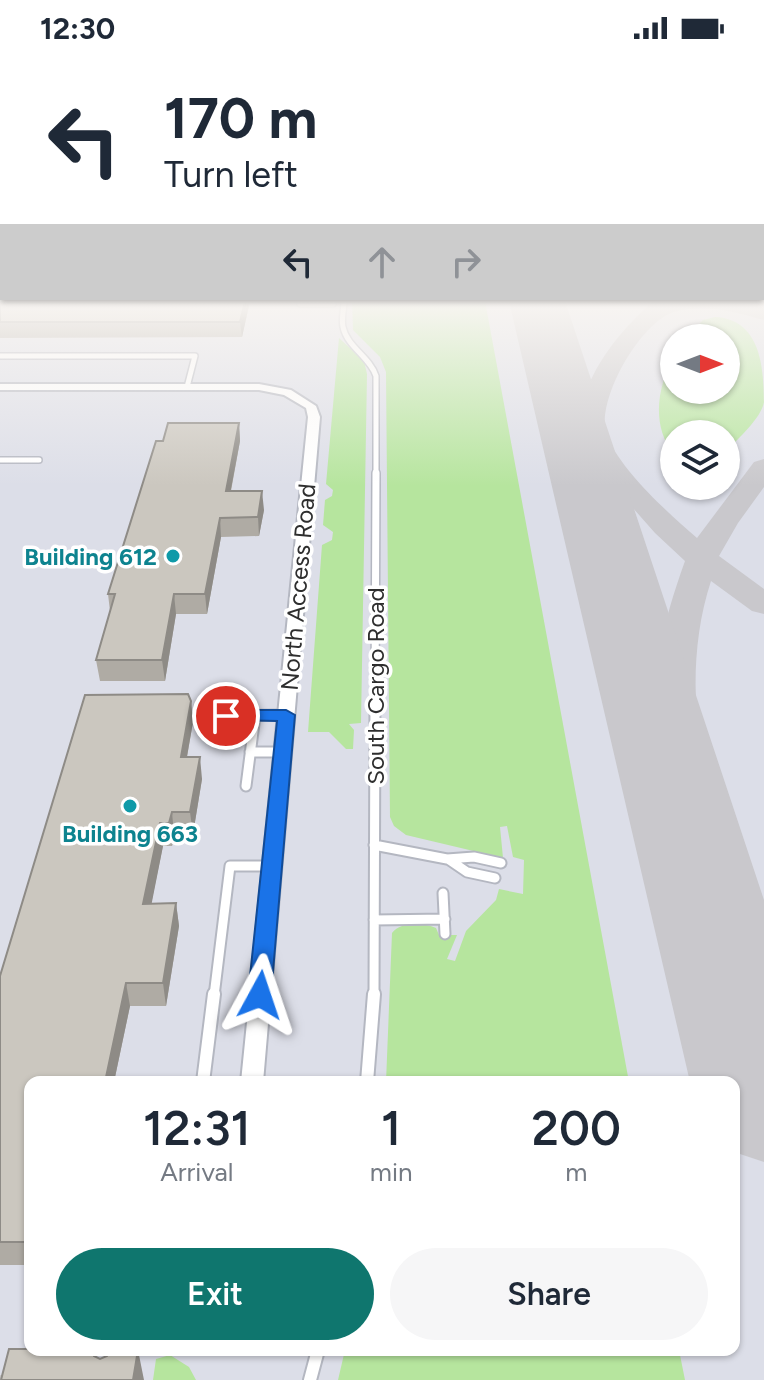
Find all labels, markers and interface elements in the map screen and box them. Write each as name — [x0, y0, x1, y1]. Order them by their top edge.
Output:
text: 12:30 — [40, 10, 115, 47]
text: 170 m — [164, 85, 317, 152]
icon: left — [32, 88, 136, 192]
text: Turn left — [164, 153, 298, 196]
icon: left — [276, 240, 320, 284]
icon: ahead — [360, 240, 404, 284]
icon: right — [444, 240, 488, 284]
north arrow — [660, 324, 740, 404]
map controls — [660, 324, 740, 500]
button: layers — [660, 420, 740, 500]
street label: North Access Road — [275, 482, 321, 692]
place label: Building 612 — [24, 542, 157, 571]
marker: Building 612 — [164, 547, 182, 565]
street label: South Cargo Road — [361, 587, 390, 785]
pin — [192, 682, 260, 750]
icon: arrive — [204, 694, 248, 738]
marker: Building 663 — [121, 797, 139, 815]
place label: Building 663 — [62, 819, 198, 848]
position arrow — [218, 953, 302, 1037]
text: 12:31 — [143, 1099, 251, 1157]
text: 1 — [381, 1099, 401, 1157]
text: 200 — [532, 1099, 621, 1157]
text: Arrival — [160, 1156, 234, 1188]
text: min — [370, 1156, 412, 1188]
text: m — [565, 1156, 587, 1188]
button: Exit — [56, 1248, 374, 1340]
button: Share — [390, 1248, 708, 1340]

